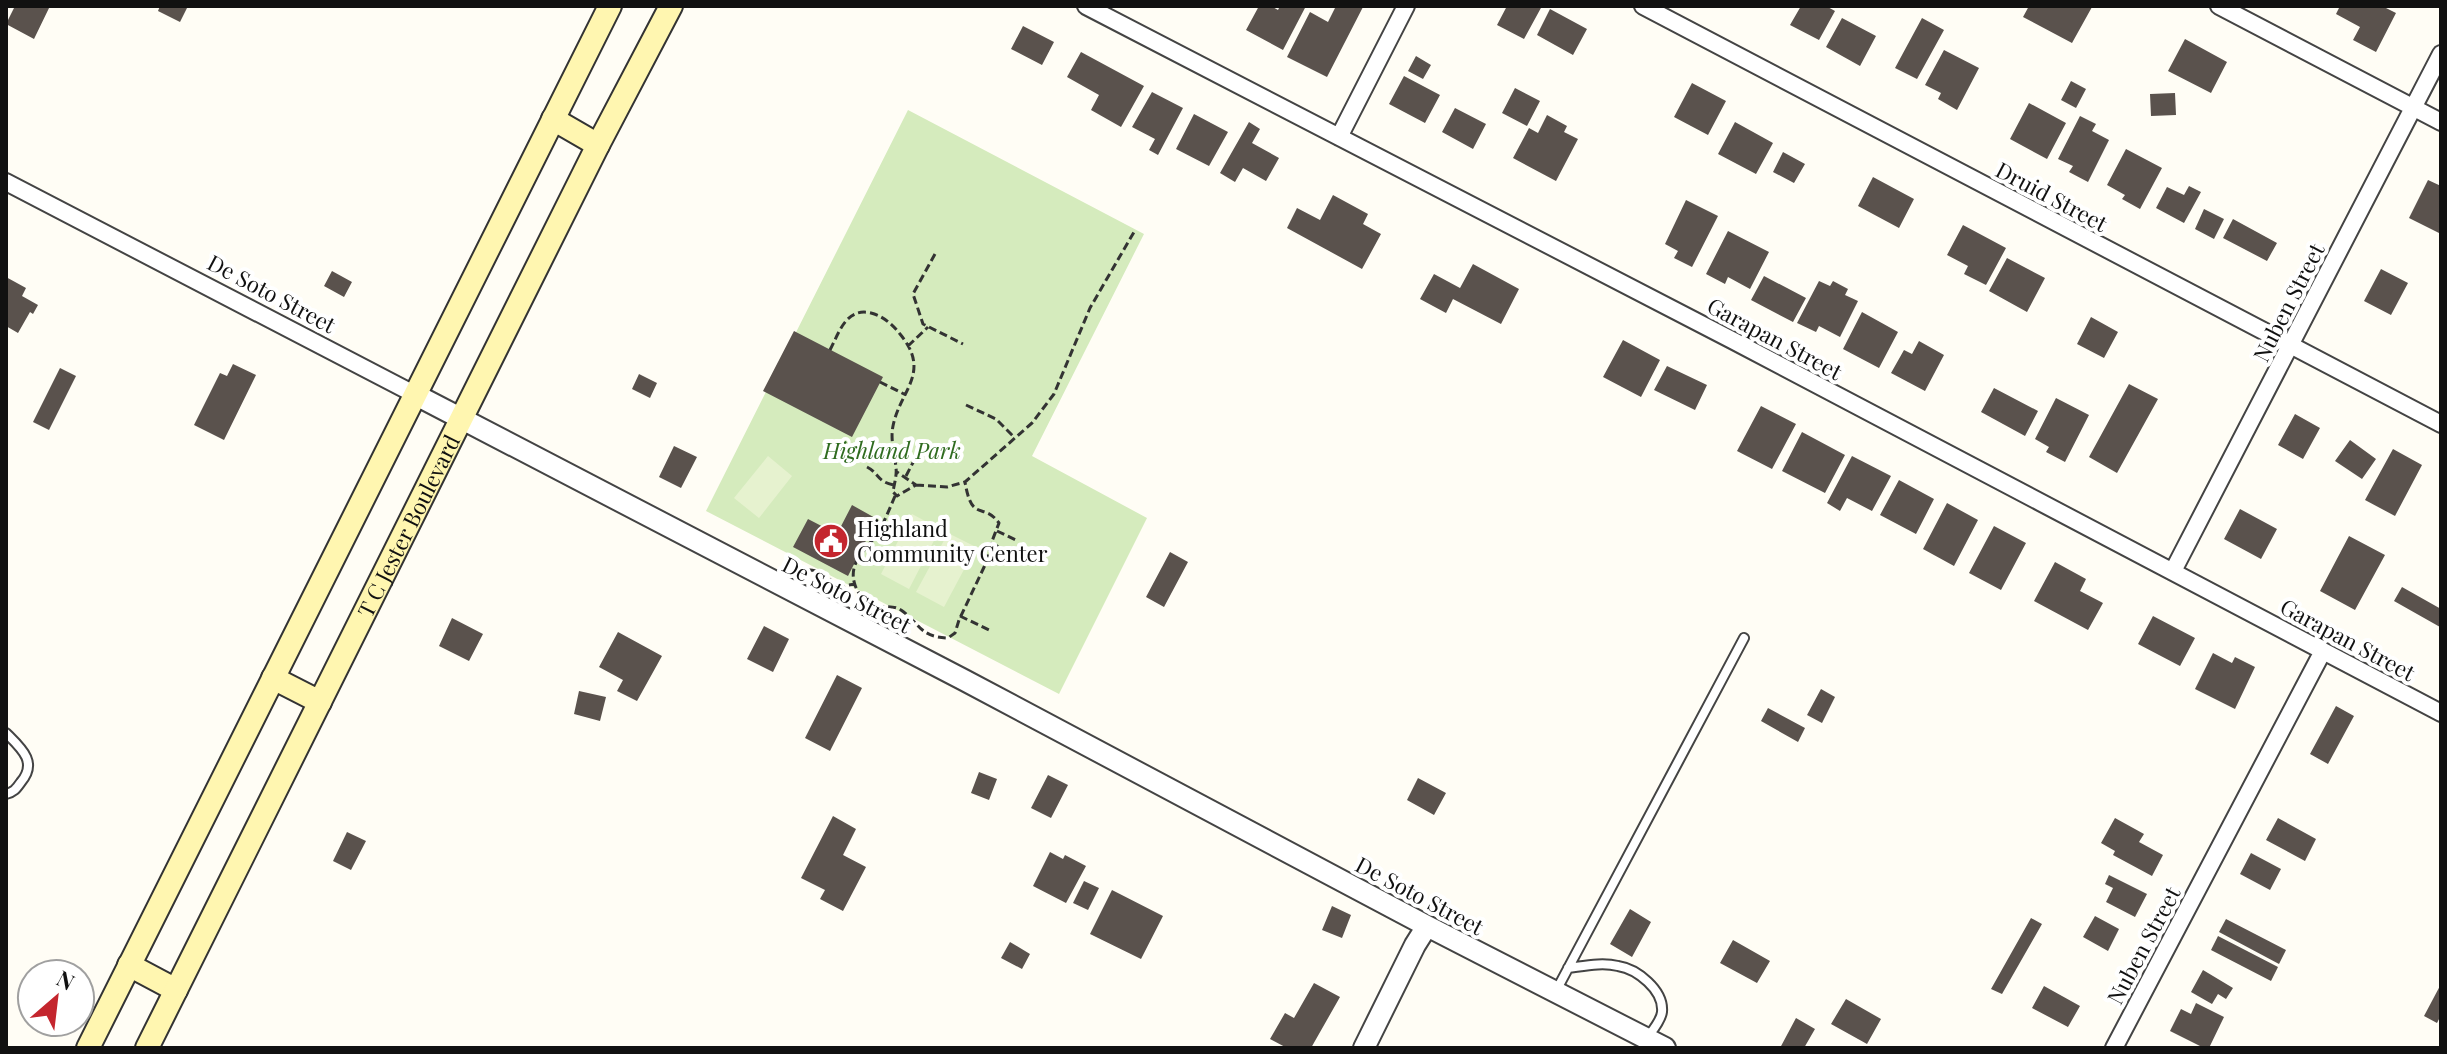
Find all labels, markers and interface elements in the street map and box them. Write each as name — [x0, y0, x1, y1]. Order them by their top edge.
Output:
street label: Druid Street — [1991, 154, 2114, 239]
street label: Nuben Street — [2245, 237, 2331, 366]
street label: De Soto Street — [203, 247, 342, 340]
street label: Garapan Street — [1702, 290, 1849, 387]
street label: T C Jester Boulevard — [350, 429, 466, 622]
park label: Highland Park — [822, 435, 961, 465]
place label: Highland Community Center — [857, 513, 1048, 568]
public building icon: Highland Community Center — [812, 522, 850, 560]
street label: De Soto Street — [777, 549, 918, 640]
street label: Garapan Street — [2275, 591, 2422, 688]
street label: De Soto Street — [1351, 849, 1490, 942]
street label: Nuben Street — [2099, 880, 2187, 1009]
north arrow — [16, 958, 96, 1038]
text: N — [52, 962, 80, 996]

